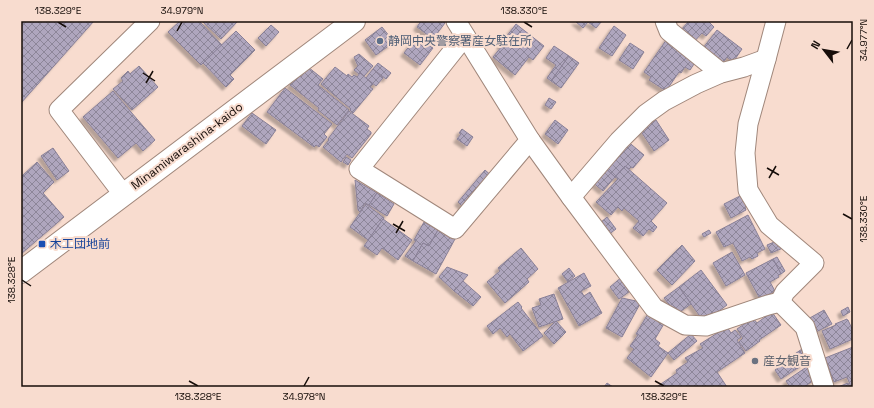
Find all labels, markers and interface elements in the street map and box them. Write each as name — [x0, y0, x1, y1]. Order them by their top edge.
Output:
text: 138.329°E — [35, 4, 82, 17]
text: 34.979°N — [161, 4, 203, 17]
text: 138.330°E — [501, 4, 548, 17]
text: 34.977°N — [857, 19, 870, 61]
north arrow — [804, 30, 844, 70]
place label: 静岡中央警察署産女駐在所 — [388, 33, 532, 49]
marker: 静岡中央警察署産女駐在所 — [375, 36, 385, 46]
text: N — [808, 38, 823, 52]
street label: Minamiwarashina-kaido — [128, 99, 246, 193]
text: 138.330°E — [857, 195, 870, 242]
place label: 木工団地前 — [50, 236, 110, 252]
marker: 木工団地前 — [37, 239, 47, 249]
text: 138.328°E — [5, 256, 18, 303]
place label: 産女観音 — [763, 353, 811, 369]
marker: 産女観音 — [750, 356, 760, 366]
text: 138.328°E — [175, 390, 222, 403]
text: 34.978°N — [282, 390, 326, 403]
text: 138.329°E — [641, 390, 688, 403]

